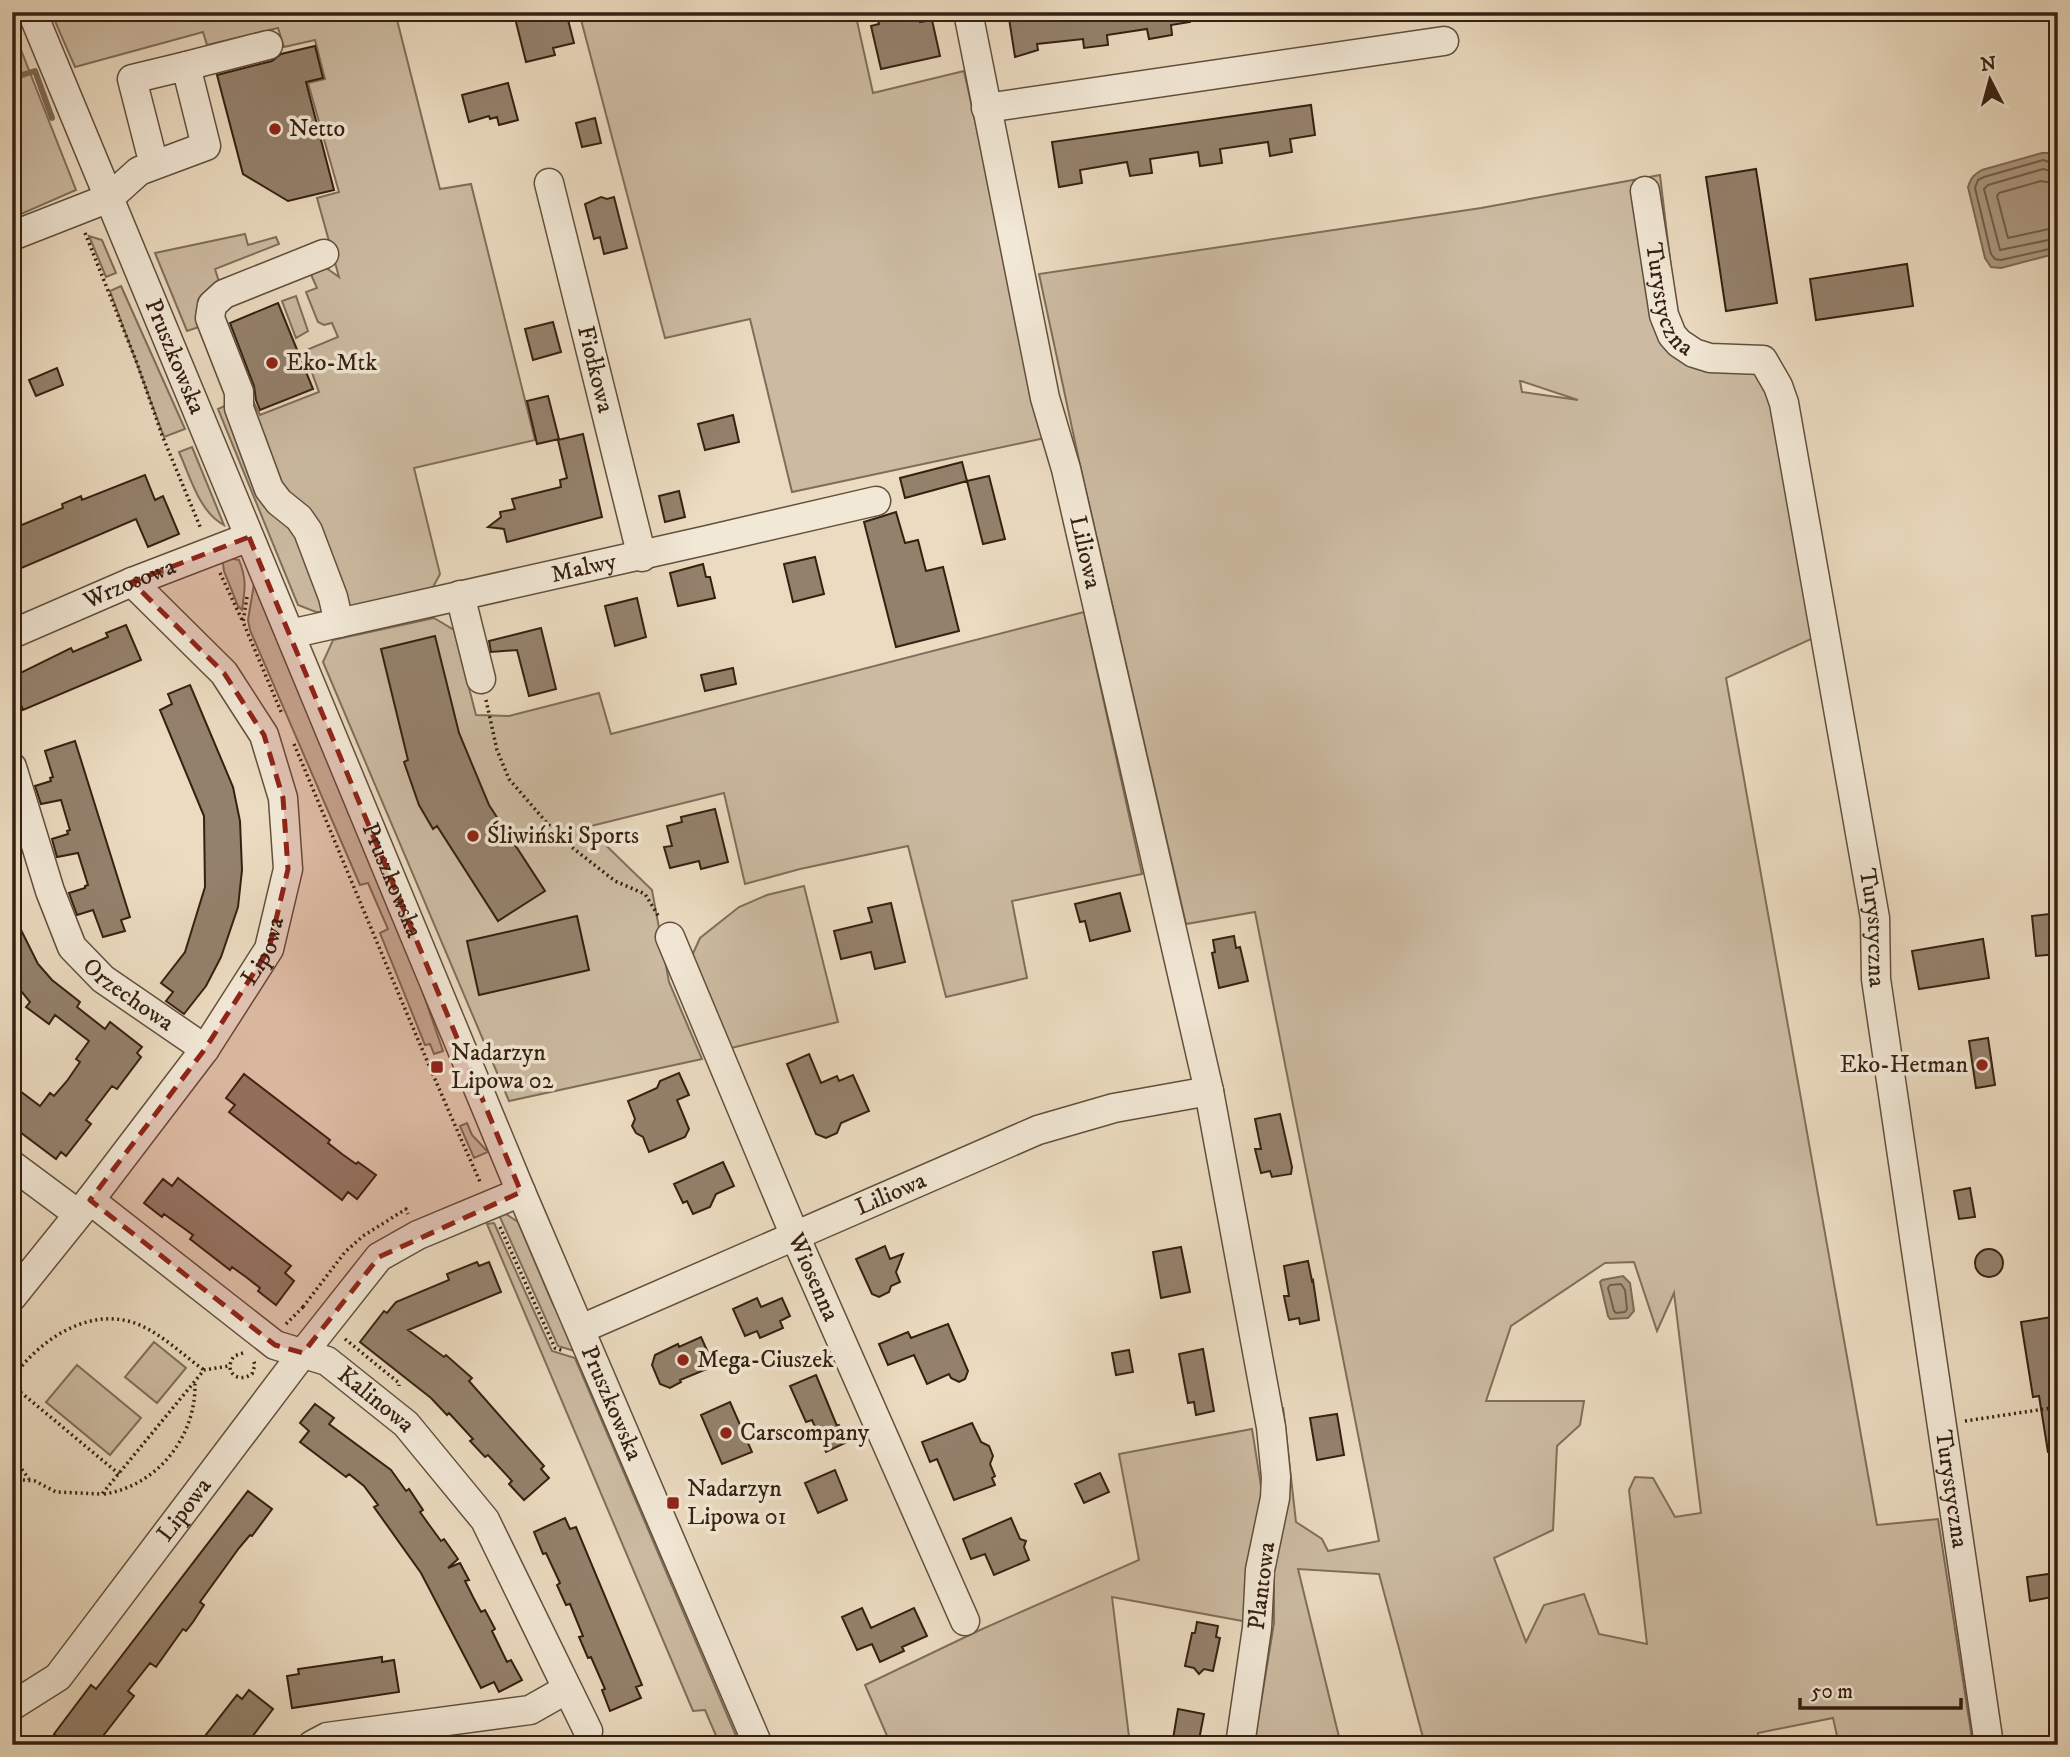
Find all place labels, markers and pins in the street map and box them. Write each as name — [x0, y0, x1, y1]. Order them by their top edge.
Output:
place label: Netto — [289, 114, 345, 144]
marker: Netto — [267, 121, 283, 137]
place label: Eko-Mtk — [286, 348, 377, 378]
marker: Eko-Mtk — [264, 355, 280, 371]
place label: Śliwiński Sports — [487, 820, 639, 851]
marker: Śliwiński Sports — [465, 828, 481, 844]
place label: Nadarzyn Lipowa 02 — [451, 1038, 554, 1096]
place label: Eko-Hetman — [1840, 1050, 1968, 1080]
marker: Eko-Hetman — [1974, 1057, 1990, 1073]
marker: Nadarzyn Lipowa 02 — [429, 1059, 445, 1075]
place label: Mega-Ciuszek — [697, 1345, 834, 1375]
marker: Mega-Ciuszek — [675, 1352, 691, 1368]
place label: Carscompany — [740, 1418, 870, 1448]
marker: Carscompany — [718, 1425, 734, 1441]
place label: Nadarzyn Lipowa 01 — [687, 1474, 786, 1532]
marker: Nadarzyn Lipowa 01 — [665, 1495, 681, 1511]

